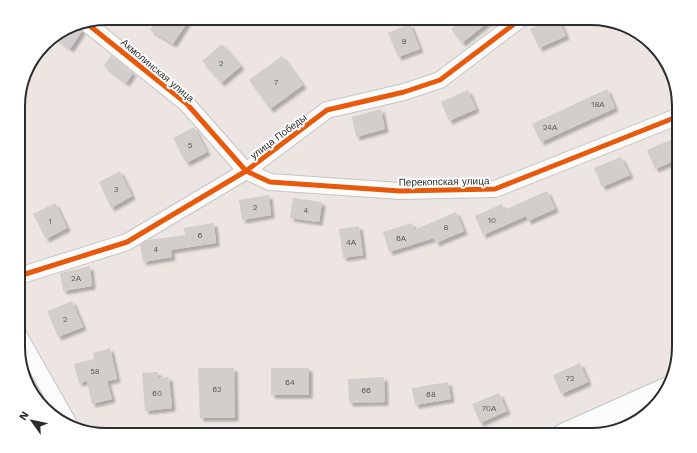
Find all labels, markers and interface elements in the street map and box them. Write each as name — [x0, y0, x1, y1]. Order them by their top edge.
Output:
street label: Акмолинская улица — [119, 37, 197, 104]
house number: 9 — [402, 37, 407, 46]
house number: 2 — [219, 59, 224, 68]
house number: 7 — [274, 78, 279, 87]
house number: 18А — [591, 100, 605, 109]
street label: улица Победы — [248, 112, 309, 161]
house number: 24А — [543, 123, 558, 132]
house number: 5 — [188, 141, 193, 150]
street label: Перекопская улица — [399, 175, 490, 188]
house number: 3 — [114, 185, 119, 194]
house number: 2 — [253, 203, 258, 212]
house number: 4 — [304, 206, 309, 215]
house number: 10 — [488, 216, 496, 225]
house number: 1 — [48, 217, 52, 226]
house number: 8 — [444, 223, 449, 232]
house number: 6 — [198, 231, 203, 240]
house number: 6А — [396, 234, 407, 243]
house number: 4А — [346, 238, 357, 247]
house number: 4 — [154, 245, 159, 254]
house number: 2А — [71, 274, 82, 283]
house number: 2 — [63, 315, 68, 324]
house number: 58 — [90, 367, 100, 376]
house number: 72 — [565, 374, 575, 383]
house number: 64 — [285, 378, 295, 387]
house number: 62 — [212, 385, 222, 394]
house number: 66 — [361, 386, 371, 395]
house number: 60 — [152, 389, 162, 398]
house number: 68 — [426, 390, 436, 399]
north arrow — [12, 401, 52, 441]
house number: 70А — [482, 404, 497, 413]
text: N — [16, 409, 32, 423]

